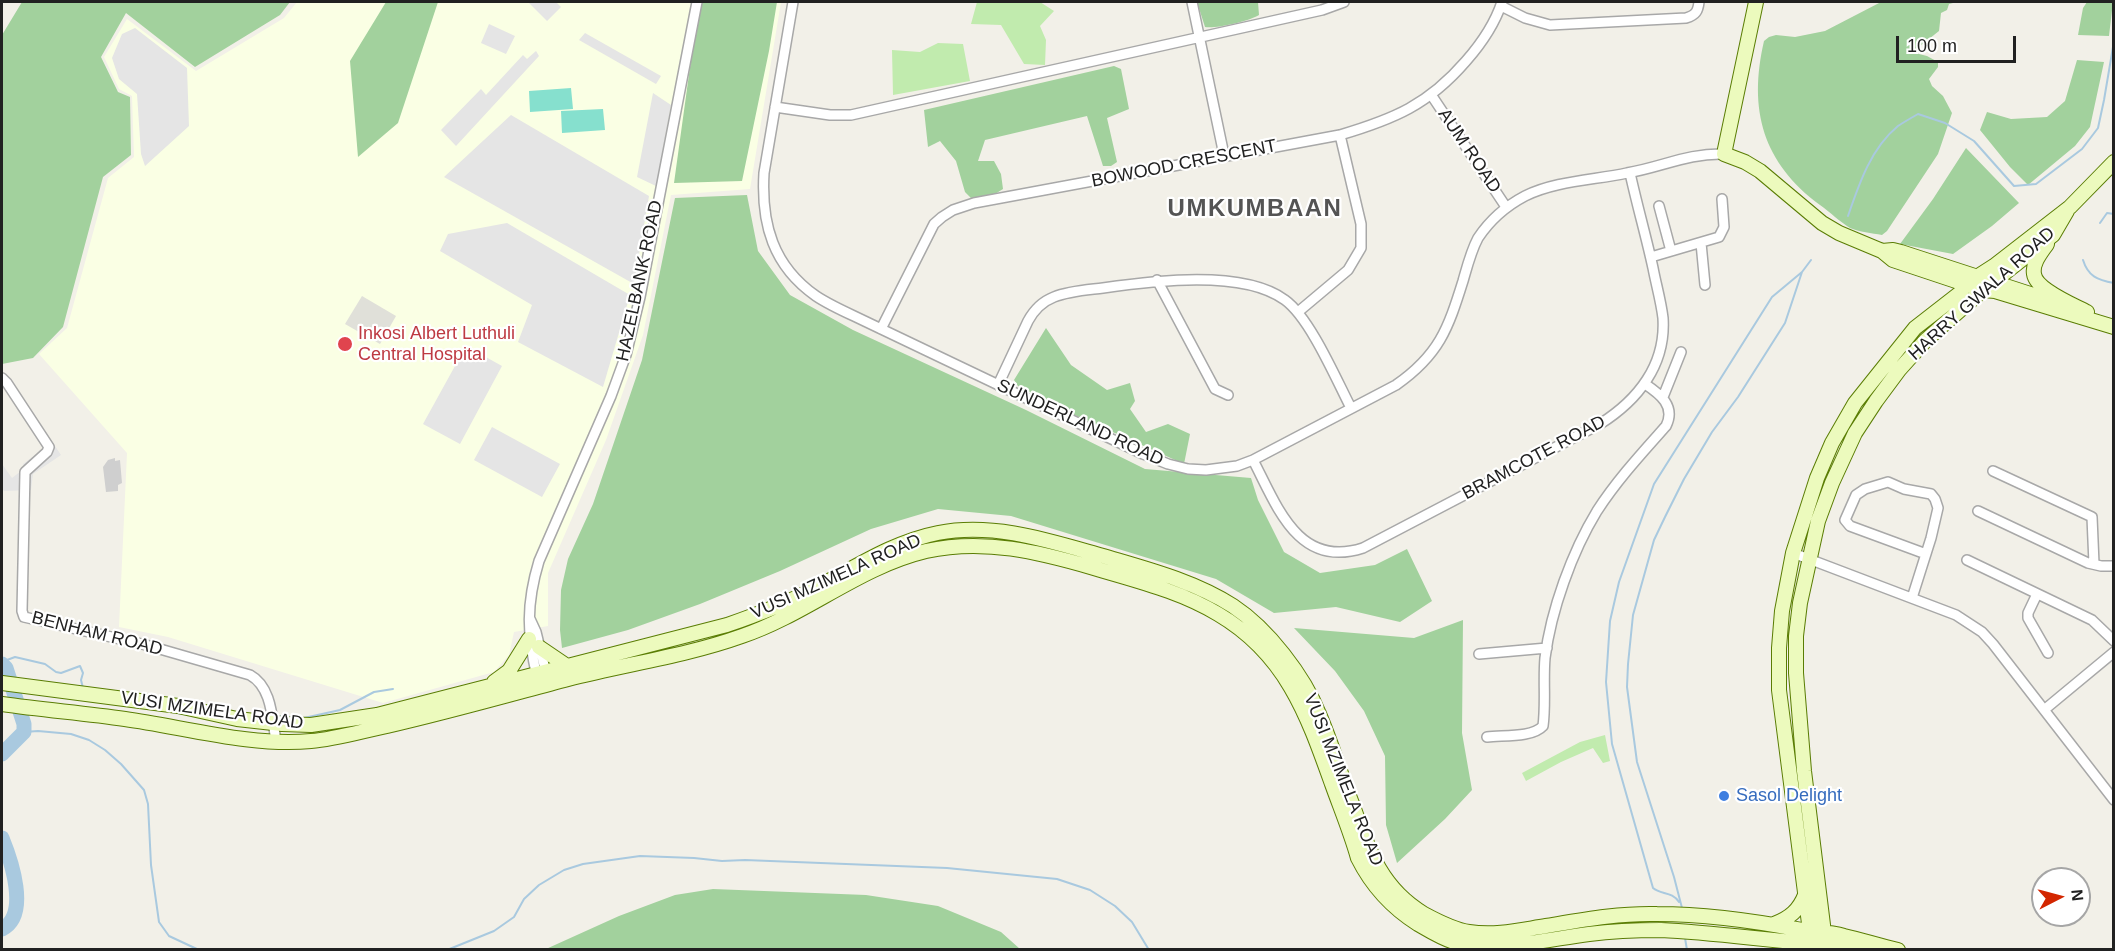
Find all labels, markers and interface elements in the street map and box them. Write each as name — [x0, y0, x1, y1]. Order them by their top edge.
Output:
scale bar — [1899, 24, 2019, 62]
text: 100 m — [1907, 36, 1957, 56]
street label: AUM ROAD — [1433, 105, 1505, 197]
street label: BOWOOD CRESCENT — [1090, 135, 1278, 193]
district label: UMKUMBAAN — [1168, 195, 1342, 223]
street label: HAZELBANK ROAD — [612, 199, 668, 363]
street label: HARRY GWALA ROAD — [1905, 223, 2059, 365]
place label: Inkosi Albert Luthuli Central Hospital — [358, 323, 515, 366]
marker: Inkosi Albert Luthuli Central Hospital — [336, 335, 354, 353]
street label: SUNDERLAND ROAD — [993, 375, 1167, 471]
street label: BRAMCOTE ROAD — [1459, 411, 1609, 505]
street label: VUSI MZIMELA ROAD — [748, 530, 924, 624]
street label: BENHAM ROAD — [29, 607, 165, 661]
street label: VUSI MZIMELA ROAD — [119, 687, 305, 735]
street label: VUSI MZIMELA ROAD — [1299, 691, 1387, 869]
place label: Sasol Delight — [1736, 785, 1842, 807]
marker: Sasol Delight — [1717, 789, 1731, 803]
north arrow — [2031, 867, 2091, 927]
text: N — [2068, 889, 2086, 902]

